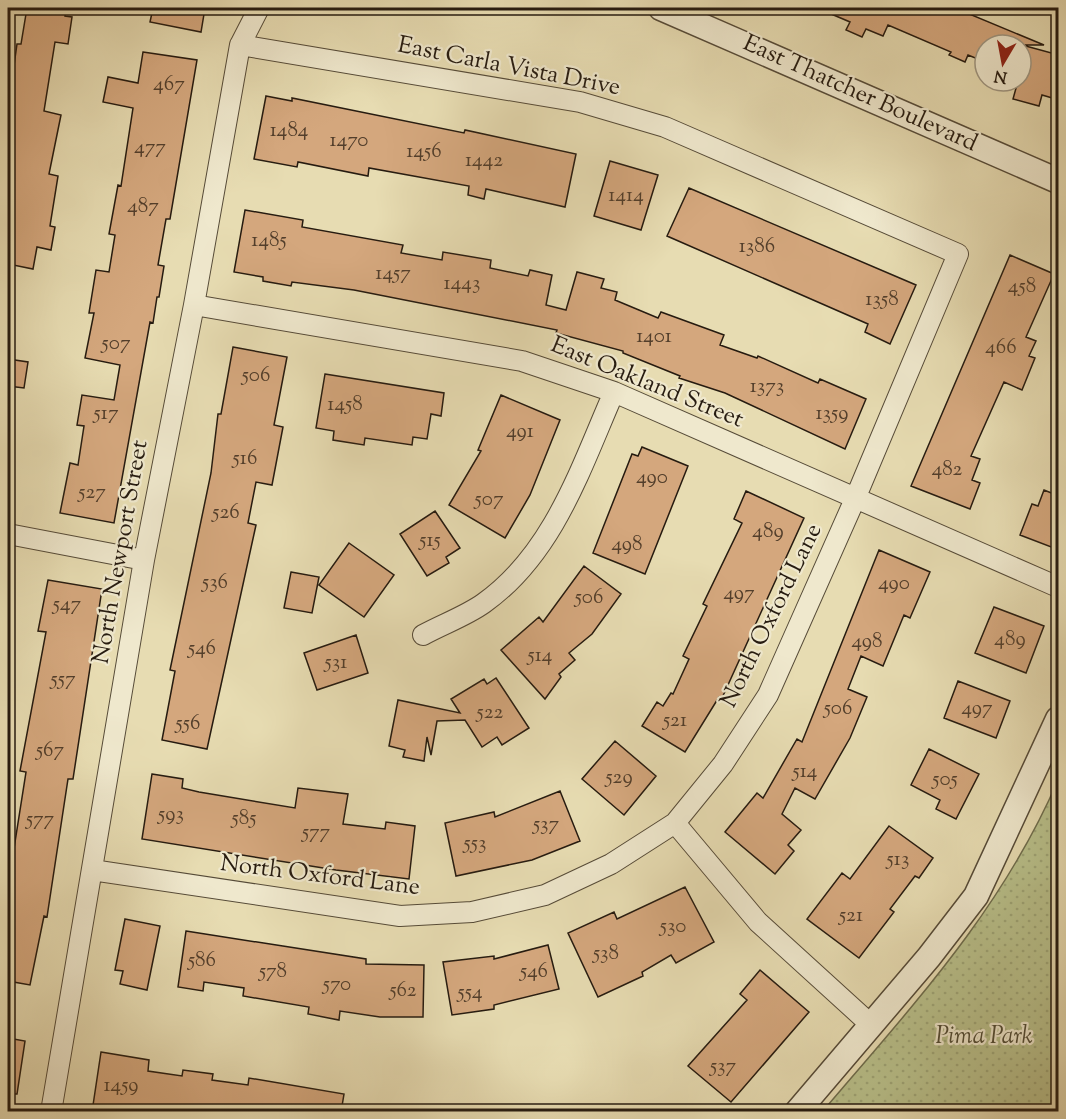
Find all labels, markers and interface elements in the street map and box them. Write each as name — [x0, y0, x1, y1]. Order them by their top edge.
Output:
street label: East Thatcher Boulevard — [737, 27, 983, 161]
street label: East Carla Vista Drive — [395, 29, 623, 105]
north arrow — [973, 33, 1033, 93]
text: N — [992, 63, 1009, 88]
house number: 467 — [153, 70, 185, 100]
house number: 1484 — [270, 116, 308, 146]
house number: 1470 — [330, 126, 368, 156]
house number: 477 — [134, 133, 166, 163]
house number: 1456 — [406, 137, 442, 167]
house number: 1442 — [465, 146, 503, 176]
house number: 1414 — [608, 181, 644, 211]
house number: 487 — [127, 192, 159, 222]
house number: 1485 — [251, 226, 287, 256]
house number: 1386 — [739, 232, 775, 262]
house number: 1457 — [375, 259, 411, 289]
house number: 1443 — [444, 269, 480, 299]
house number: 458 — [1008, 272, 1036, 302]
house number: 1358 — [865, 285, 899, 315]
house number: 1401 — [636, 322, 672, 352]
house number: 507 — [101, 329, 131, 359]
street label: East Oakland Street — [545, 329, 749, 437]
house number: 466 — [985, 333, 1017, 363]
house number: 506 — [241, 361, 270, 391]
house number: 1373 — [750, 372, 784, 402]
house number: 1458 — [327, 390, 363, 420]
house number: 517 — [93, 399, 119, 429]
house number: 1359 — [815, 399, 849, 429]
house number: 491 — [506, 417, 534, 447]
street label: North Newport Street — [85, 437, 157, 667]
house number: 516 — [232, 444, 257, 474]
house number: 482 — [932, 455, 963, 485]
house number: 490 — [636, 463, 668, 493]
house number: 527 — [77, 478, 106, 508]
house number: 507 — [474, 485, 504, 515]
house number: 526 — [211, 498, 240, 528]
house number: 489 — [752, 517, 784, 547]
street label: North Oxford Lane — [713, 518, 831, 714]
house number: 515 — [418, 526, 441, 556]
house number: 498 — [611, 530, 643, 560]
house number: 536 — [201, 568, 228, 598]
house number: 490 — [878, 569, 910, 599]
house number: 497 — [723, 579, 755, 609]
house number: 506 — [574, 583, 603, 613]
house number: 547 — [52, 590, 82, 620]
house number: 489 — [994, 625, 1026, 655]
house number: 498 — [851, 627, 883, 657]
house number: 546 — [187, 634, 216, 664]
house number: 514 — [527, 641, 552, 671]
house number: 531 — [324, 648, 347, 678]
house number: 557 — [49, 665, 76, 695]
house number: 506 — [823, 694, 852, 724]
house number: 497 — [961, 694, 993, 724]
house number: 522 — [476, 698, 504, 728]
house number: 521 — [662, 706, 687, 736]
house number: 556 — [175, 709, 201, 739]
house number: 567 — [35, 736, 65, 766]
house number: 514 — [792, 757, 817, 787]
house number: 529 — [604, 763, 633, 793]
house number: 505 — [931, 765, 958, 795]
house number: 593 — [157, 800, 184, 830]
house number: 585 — [231, 804, 256, 834]
house number: 577 — [25, 805, 55, 835]
house number: 537 — [532, 810, 560, 840]
house number: 577 — [301, 818, 331, 848]
house number: 553 — [462, 829, 487, 859]
house number: 513 — [886, 845, 909, 875]
street label: North Oxford Lane — [218, 847, 422, 905]
house number: 521 — [838, 901, 863, 931]
house number: 530 — [659, 912, 686, 942]
house number: 538 — [592, 939, 619, 969]
house number: 586 — [187, 946, 216, 976]
house number: 578 — [258, 957, 287, 987]
house number: 546 — [519, 957, 548, 987]
house number: 570 — [322, 970, 351, 1000]
house number: 562 — [388, 976, 417, 1006]
house number: 554 — [456, 978, 483, 1008]
park label: Pima Park — [935, 1020, 1033, 1054]
house number: 537 — [709, 1052, 737, 1082]
house number: 1459 — [103, 1071, 139, 1101]

